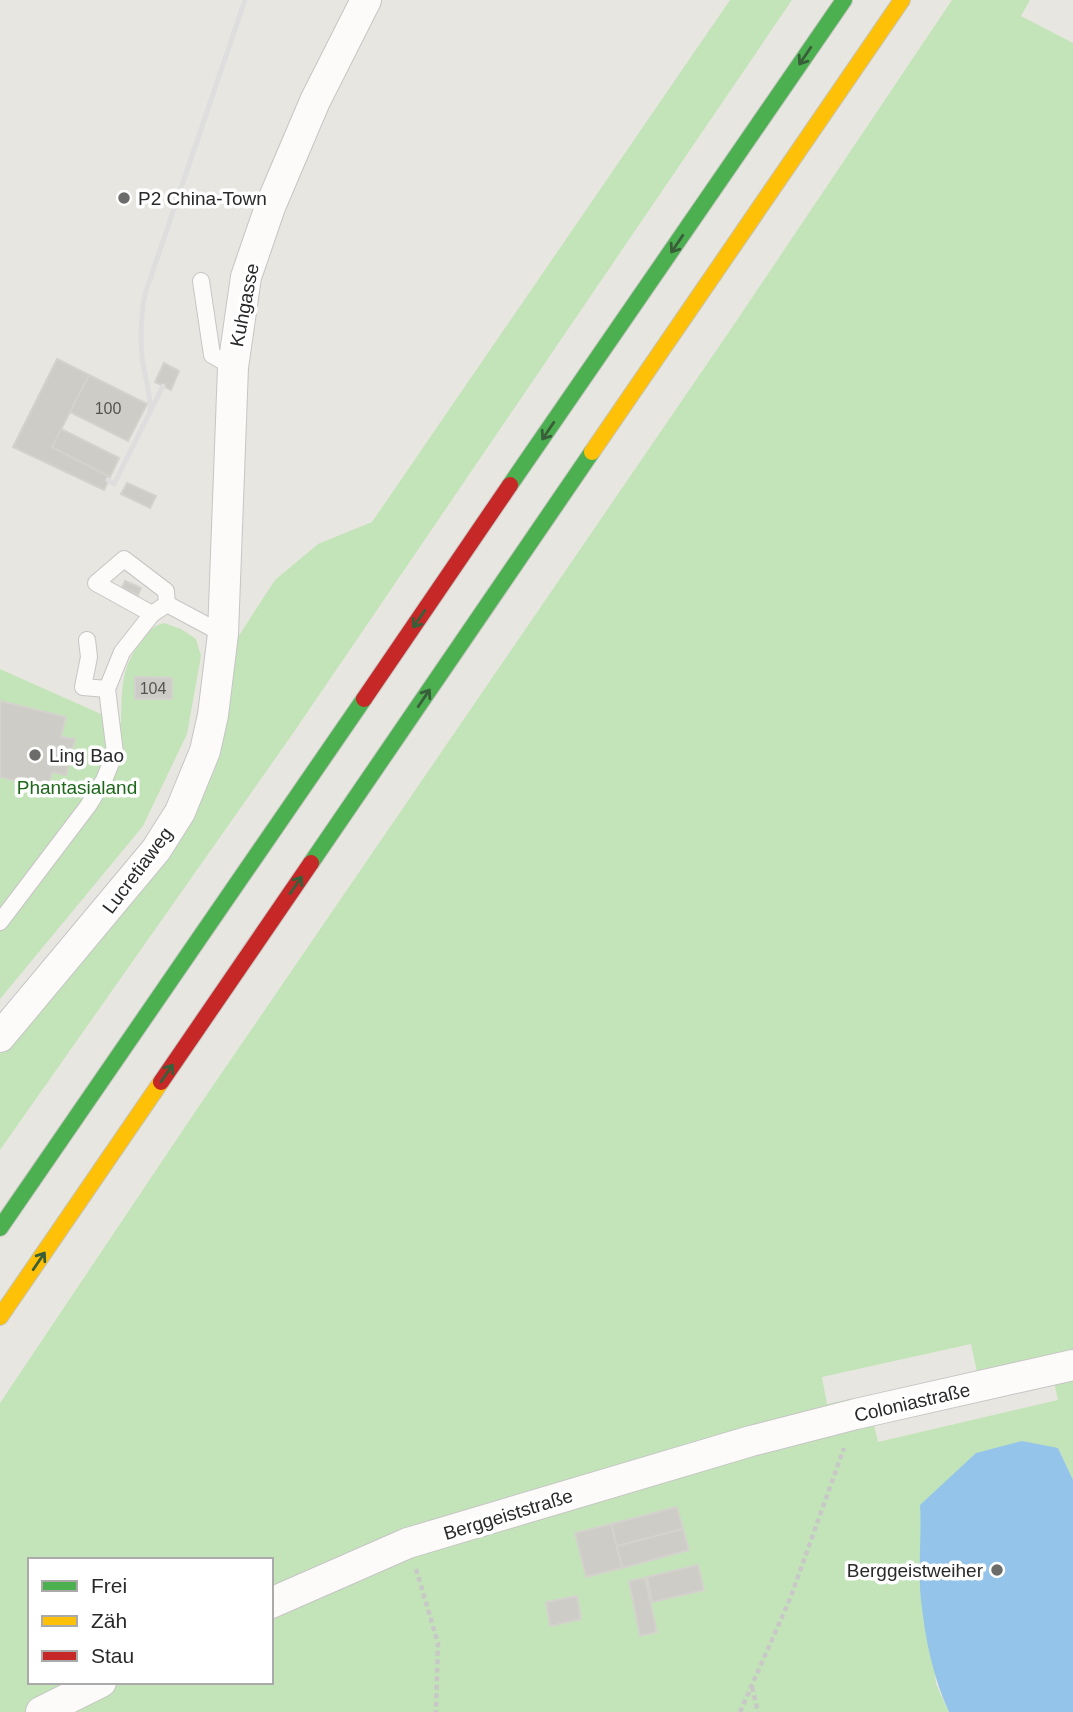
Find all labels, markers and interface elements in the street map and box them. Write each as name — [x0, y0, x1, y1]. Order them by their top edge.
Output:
one-way arrow — [798, 46, 813, 65]
place label: P2 China-Town — [138, 188, 267, 209]
marker: P2 China-Town — [116, 190, 132, 206]
one-way arrow — [670, 234, 684, 253]
street label: Kuhgasse — [226, 262, 263, 349]
house number: 100 — [95, 400, 121, 417]
one-way arrow — [541, 421, 555, 440]
one-way arrow — [412, 609, 426, 628]
house number: 104 — [140, 680, 166, 697]
one-way arrow — [417, 688, 431, 708]
place label: Ling Bao — [49, 745, 124, 766]
marker: Ling Bao — [27, 747, 43, 763]
park label: Phantasialand — [17, 777, 137, 798]
street label: Lucretiaweg — [98, 823, 177, 918]
one-way arrow — [288, 876, 303, 895]
one-way arrow — [160, 1064, 174, 1083]
one-way arrow — [31, 1252, 46, 1271]
street label: Coloniastraße — [852, 1379, 972, 1426]
street label: Berggeiststraße — [441, 1485, 575, 1544]
legend — [28, 1558, 273, 1684]
place label: Berggeistweiher — [847, 1560, 984, 1581]
marker: Berggeistweiher — [989, 1562, 1005, 1578]
text: Frei — [91, 1574, 127, 1597]
text: Zäh — [91, 1609, 127, 1632]
text: Stau — [91, 1644, 134, 1667]

